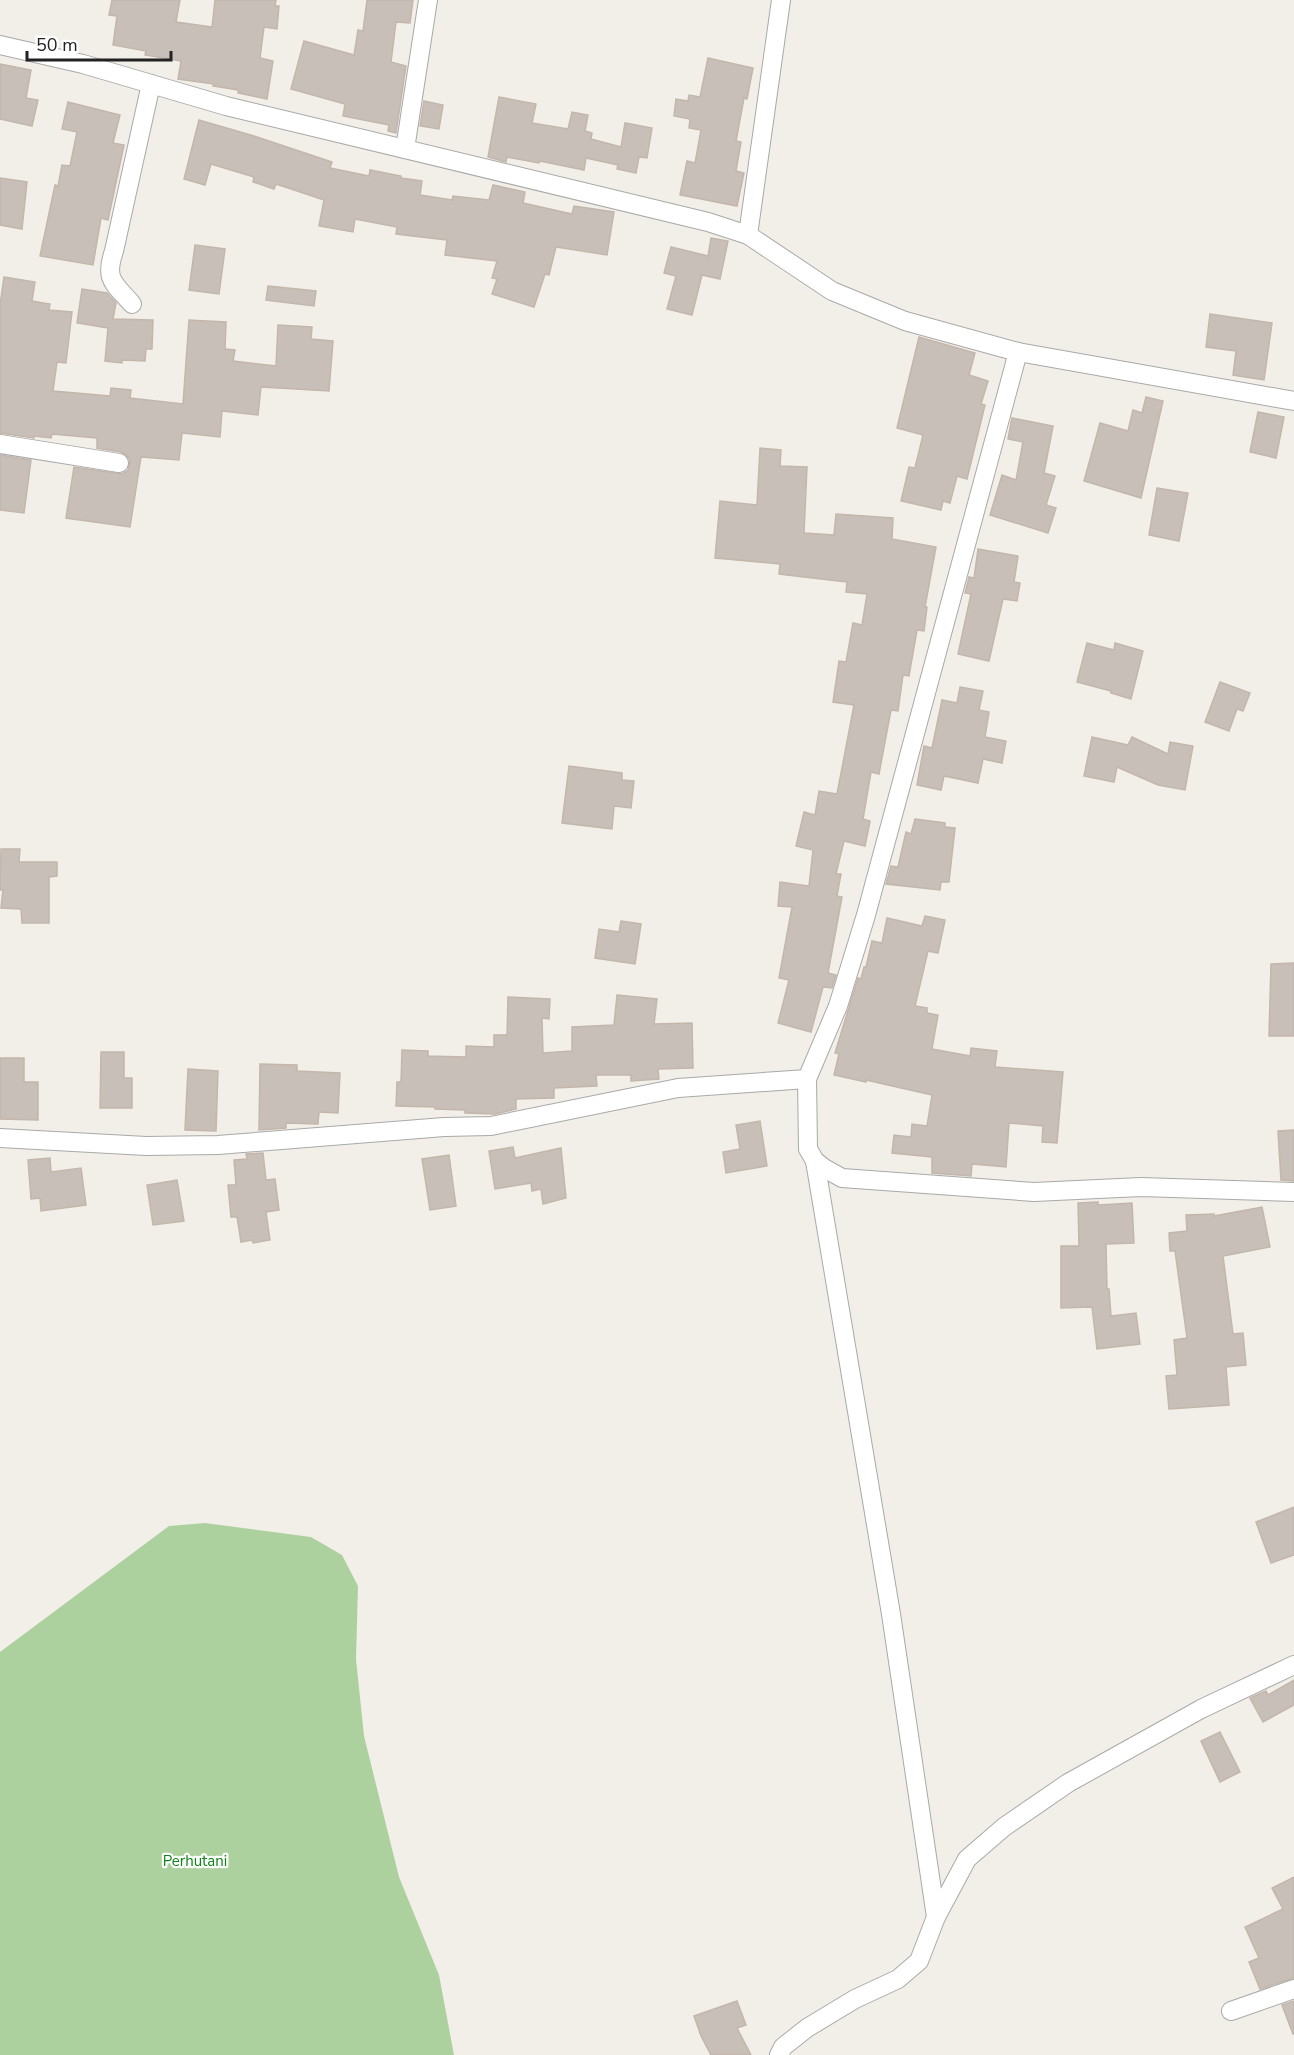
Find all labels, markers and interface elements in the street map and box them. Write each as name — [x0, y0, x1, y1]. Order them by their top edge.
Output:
scale bar — [27, 24, 171, 62]
text: 50 m — [36, 33, 78, 57]
park label: Perhutani — [163, 1851, 227, 1871]

